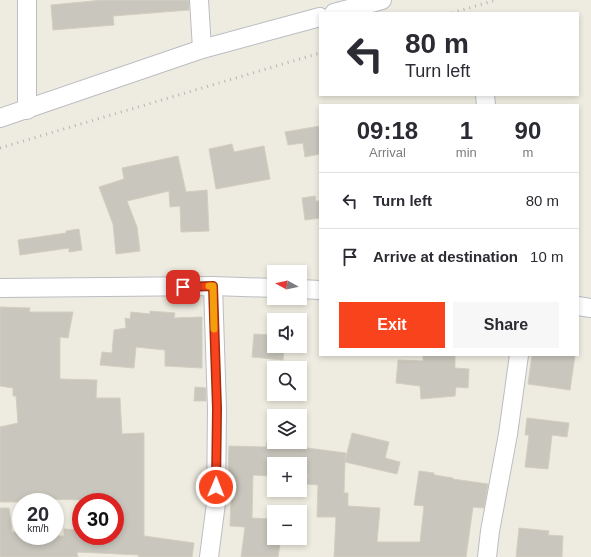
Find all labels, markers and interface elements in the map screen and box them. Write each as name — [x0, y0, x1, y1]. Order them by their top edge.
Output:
icon: left — [339, 28, 391, 80]
text: 80 m — [405, 28, 469, 59]
text: Turn left — [405, 61, 470, 81]
text: 09:18 — [357, 117, 418, 144]
text: 1 — [460, 117, 473, 144]
text: 90 — [515, 117, 541, 144]
text: Arrival — [369, 145, 406, 160]
text: min — [456, 145, 477, 160]
text: m — [522, 145, 533, 160]
icon: left — [339, 190, 361, 212]
text: Turn left — [373, 192, 432, 209]
text: 80 m — [526, 192, 559, 209]
icon: arrive — [339, 246, 361, 268]
text: Arrive at destination — [373, 248, 518, 265]
text: 10 m — [530, 248, 563, 265]
north arrow — [267, 265, 307, 305]
map controls — [267, 265, 307, 545]
pin — [166, 270, 200, 304]
icon: arrive — [172, 276, 194, 298]
button: Exit — [339, 302, 445, 348]
button: Share — [453, 302, 559, 348]
button: sound — [267, 313, 307, 353]
button: search — [267, 361, 307, 401]
button: layers — [267, 409, 307, 449]
button: + — [267, 457, 307, 497]
position arrow — [195, 466, 237, 508]
speed limit sign: 30 — [72, 493, 124, 545]
text: 20 — [27, 503, 49, 525]
button: − — [267, 505, 307, 545]
text: km/h — [27, 523, 49, 534]

